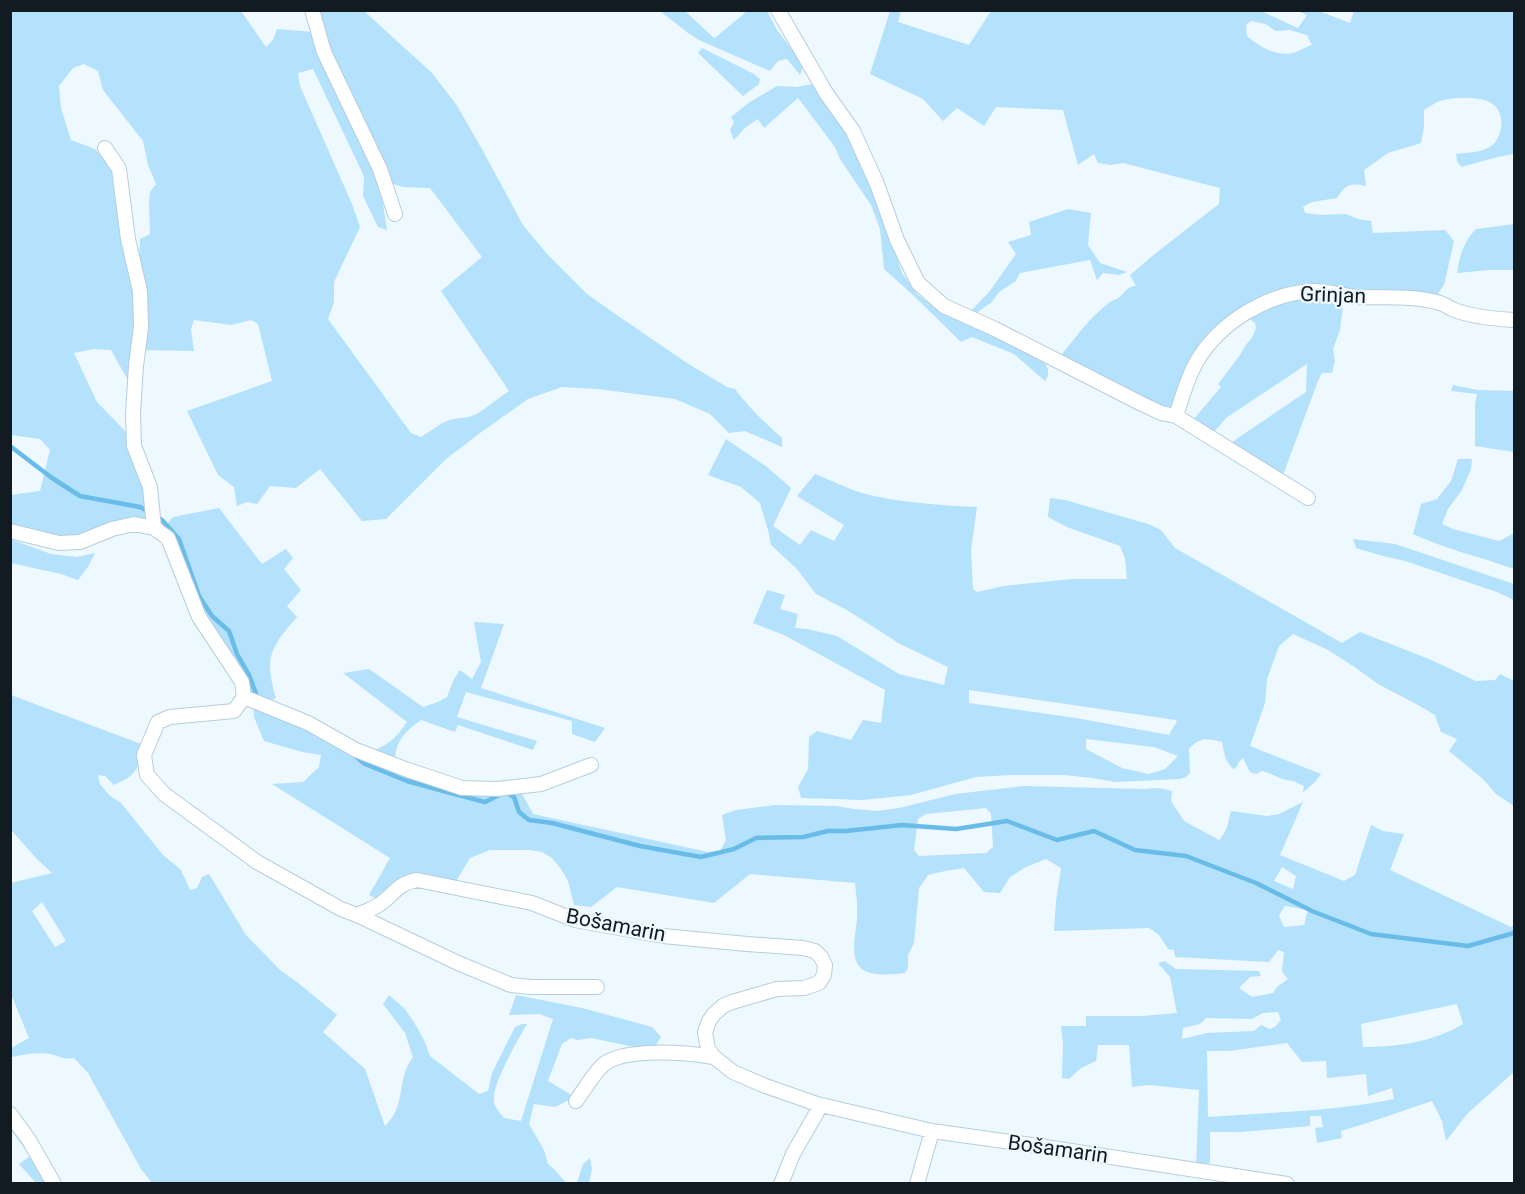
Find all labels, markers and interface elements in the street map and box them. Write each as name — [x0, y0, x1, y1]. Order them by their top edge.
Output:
street label: Grinjan — [1300, 282, 1366, 308]
street label: Bošamarin — [564, 904, 668, 946]
street label: Bošamarin — [1006, 1130, 1110, 1168]

